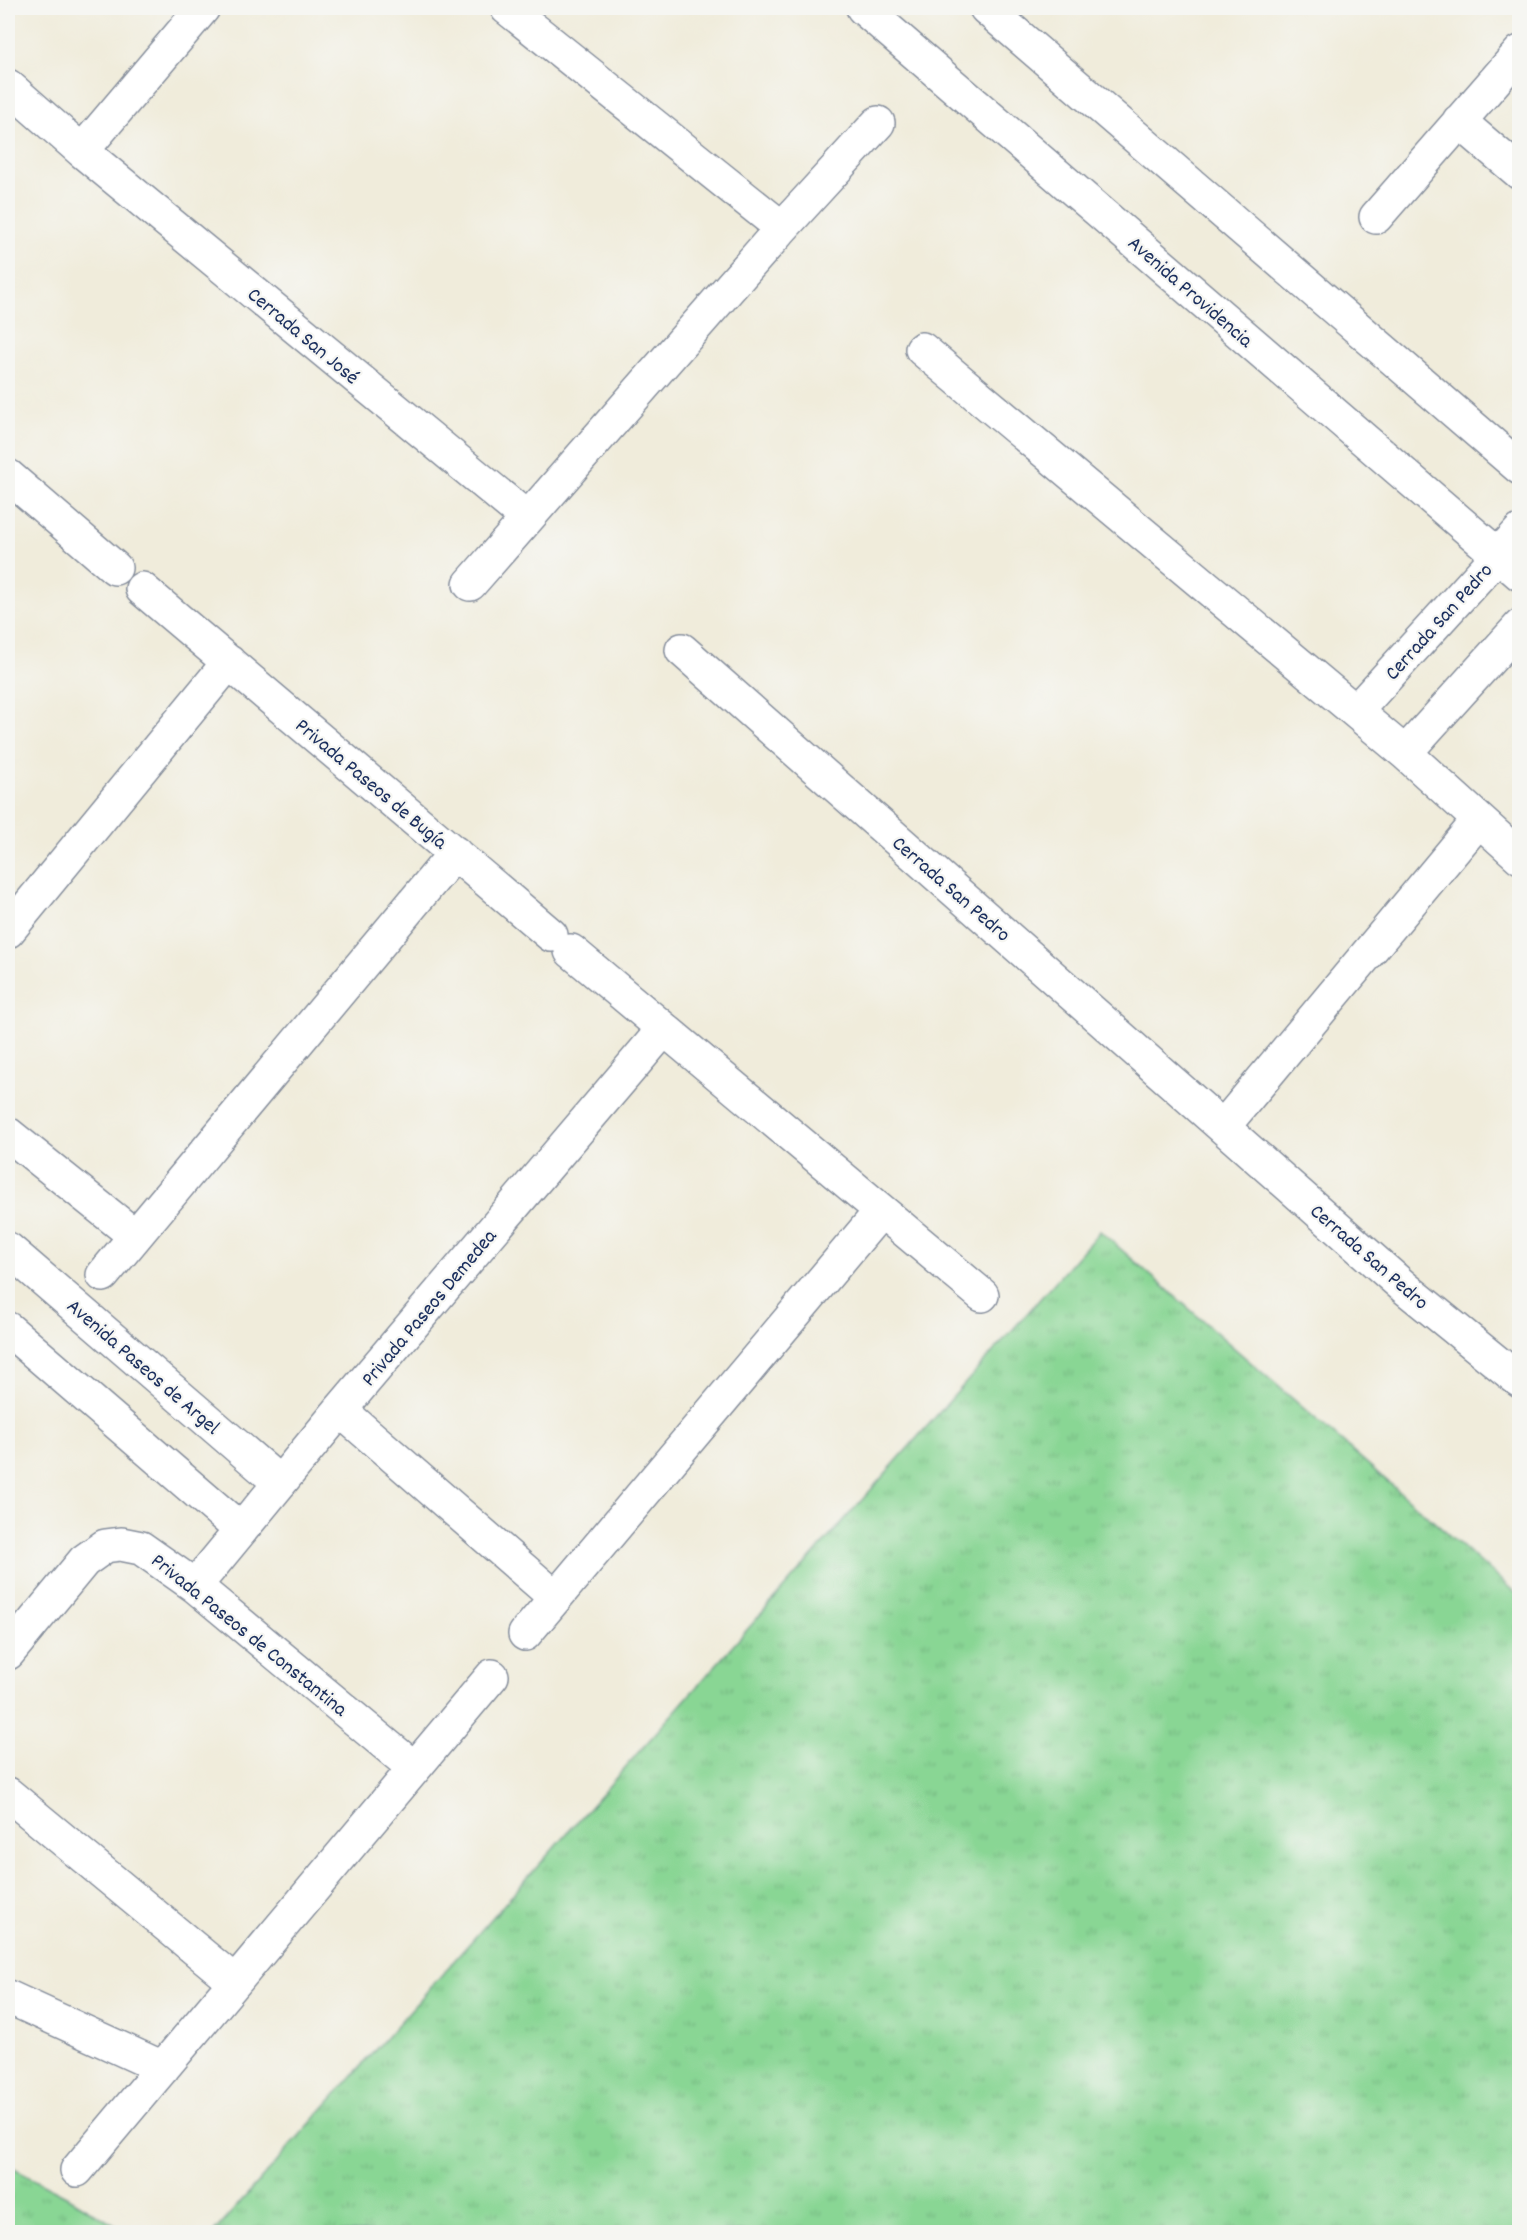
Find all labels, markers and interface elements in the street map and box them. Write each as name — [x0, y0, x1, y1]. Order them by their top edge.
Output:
street label: Avenida Providencia — [1120, 230, 1259, 357]
street label: Cerrada San José — [240, 281, 365, 393]
street label: Cerrada San Pedro — [1379, 558, 1501, 688]
street label: Privada Paseos de Bugía — [287, 713, 454, 859]
street label: Cerrada San Pedro — [884, 830, 1016, 950]
street label: Cerrada San Pedro — [1302, 1198, 1434, 1318]
street label: Privada Paseos Demedea — [355, 1223, 506, 1394]
street label: Avenida Paseos de Argel — [59, 1293, 225, 1443]
street label: Privada Paseos de Constantina — [143, 1547, 354, 1726]

